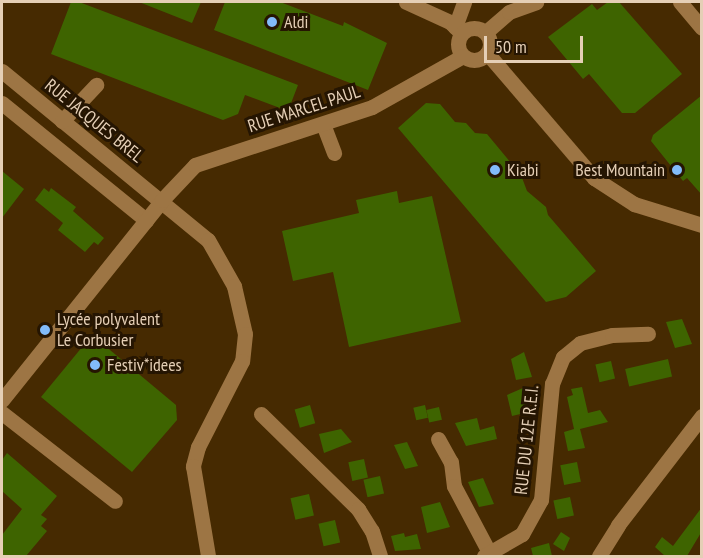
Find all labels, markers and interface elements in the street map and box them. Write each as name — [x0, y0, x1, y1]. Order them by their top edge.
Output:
place label: Aldi — [284, 11, 308, 33]
marker: Aldi — [265, 15, 279, 29]
scale bar — [487, 24, 586, 62]
text: 50 m — [495, 35, 527, 58]
street label: RUE JACQUES BREL — [40, 75, 148, 167]
street label: RUE MARCEL PAUL — [245, 81, 363, 137]
place label: Kiabi — [507, 159, 539, 181]
place label: Best Mountain — [575, 159, 665, 181]
marker: Kiabi — [488, 163, 502, 177]
marker: Best Mountain — [670, 163, 684, 177]
place label: Lycée polyvalent Le Corbusier — [57, 309, 160, 352]
marker: Lycée polyvalent Le Corbusier — [38, 323, 52, 337]
place label: Festiv*idees — [107, 354, 182, 376]
marker: Festiv*idees — [88, 358, 102, 372]
street label: RUE DU 12E R.E.I. — [511, 384, 543, 496]

